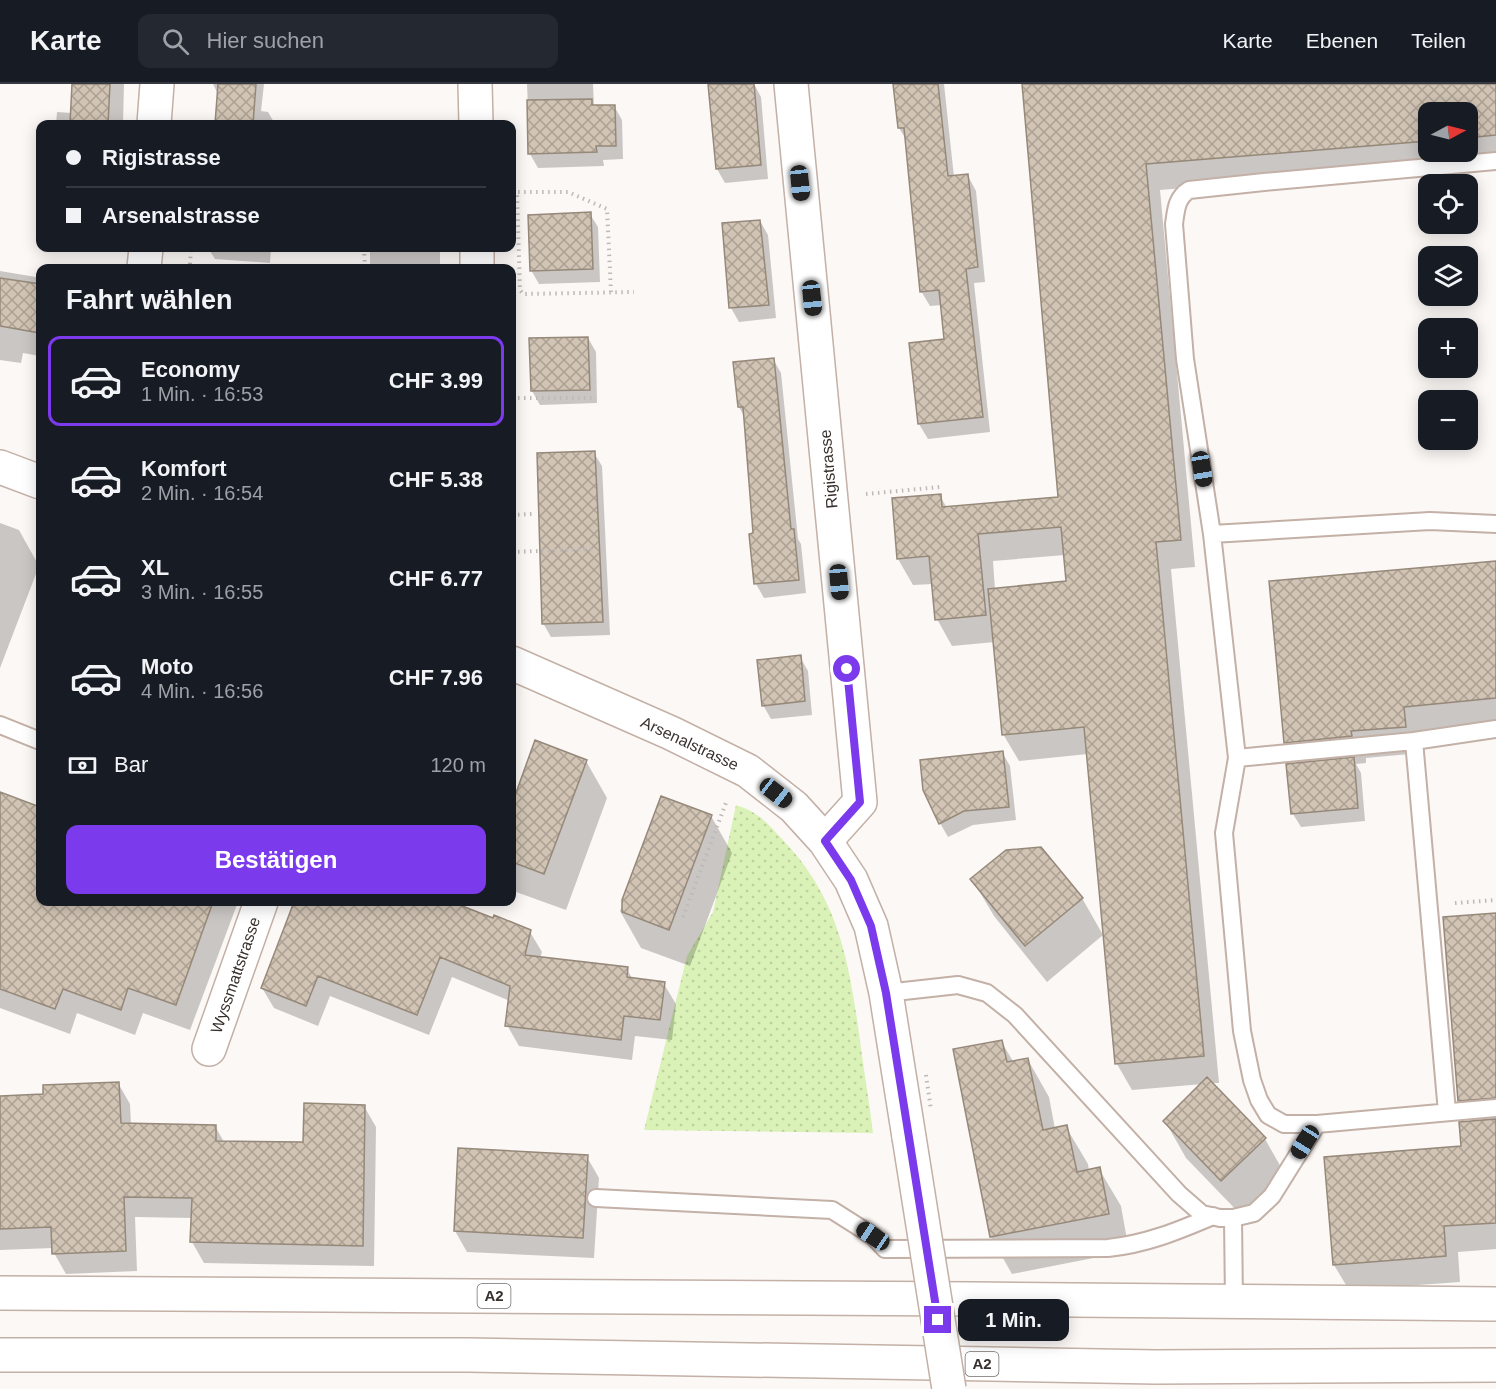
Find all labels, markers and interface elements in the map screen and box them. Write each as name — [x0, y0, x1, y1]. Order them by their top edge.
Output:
search box — [138, 14, 558, 68]
text: Karte — [30, 25, 102, 56]
icon: search — [159, 25, 192, 58]
text: Hier suchen — [207, 28, 324, 53]
text: Karte — [1223, 29, 1273, 52]
text: Ebenen — [1306, 29, 1378, 52]
text: Teilen — [1411, 29, 1466, 52]
north arrow — [1418, 102, 1478, 162]
map controls — [1418, 102, 1478, 450]
text: Rigistrasse — [102, 145, 221, 170]
car — [789, 164, 811, 202]
button: locate — [1418, 174, 1478, 234]
text: Arsenalstrasse — [102, 203, 260, 228]
button: layers — [1418, 246, 1478, 306]
car — [801, 279, 823, 317]
text: Fahrt wählen — [66, 285, 233, 315]
button: + — [1418, 318, 1478, 378]
icon: car — [69, 354, 123, 408]
text: Economy — [141, 357, 240, 382]
text: CHF 3.99 — [389, 368, 483, 393]
text: 1 Min. · 16:53 — [141, 383, 263, 405]
button: − — [1418, 390, 1478, 450]
street label: Rigistrasse — [817, 429, 840, 509]
car — [1190, 450, 1214, 488]
icon: car — [69, 453, 123, 507]
text: Komfort — [141, 456, 227, 481]
text: CHF 5.38 — [389, 467, 483, 492]
text: 2 Min. · 16:54 — [141, 482, 263, 504]
icon: car — [69, 552, 123, 606]
text: XL — [141, 555, 169, 580]
car — [828, 563, 850, 601]
text: CHF 6.77 — [389, 566, 483, 591]
text: 3 Min. · 16:55 — [141, 581, 263, 603]
icon: car — [69, 651, 123, 705]
text: Moto — [141, 654, 194, 679]
route start — [833, 655, 860, 682]
text: CHF 7.96 — [389, 665, 483, 690]
text: 4 Min. · 16:56 — [141, 680, 263, 702]
street label: Arsenalstrasse — [638, 713, 741, 774]
icon: cash — [66, 749, 99, 782]
text: Bar — [114, 752, 148, 777]
text: 120 m — [430, 754, 486, 776]
car — [756, 775, 796, 811]
button: Bestätigen — [66, 825, 486, 894]
street label: Wyssmattstrasse — [208, 915, 263, 1035]
car — [1288, 1122, 1322, 1162]
car — [853, 1218, 893, 1254]
road number: A2 — [478, 1284, 510, 1308]
callout: 1 Min. — [959, 1299, 1070, 1341]
route end — [924, 1306, 951, 1333]
text: 1 Min. — [985, 1309, 1042, 1331]
road number: A2 — [966, 1352, 998, 1376]

